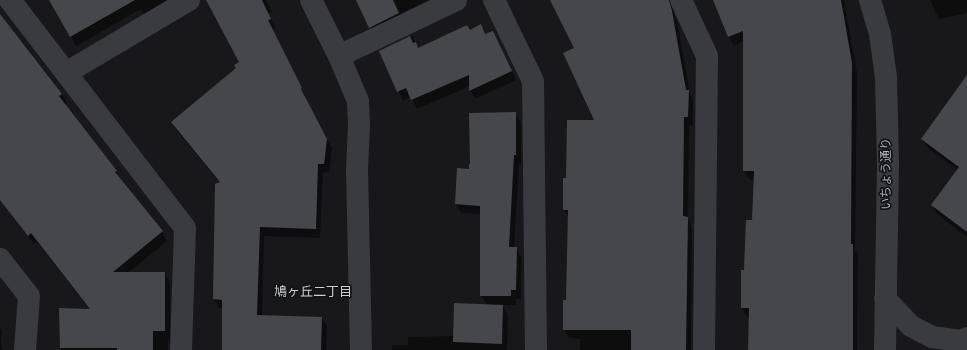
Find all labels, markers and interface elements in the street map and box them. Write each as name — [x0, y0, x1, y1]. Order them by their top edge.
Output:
street label: いちょう通り — [880, 138, 894, 210]
district label: 鳩ヶ丘二丁目 — [274, 285, 352, 301]

